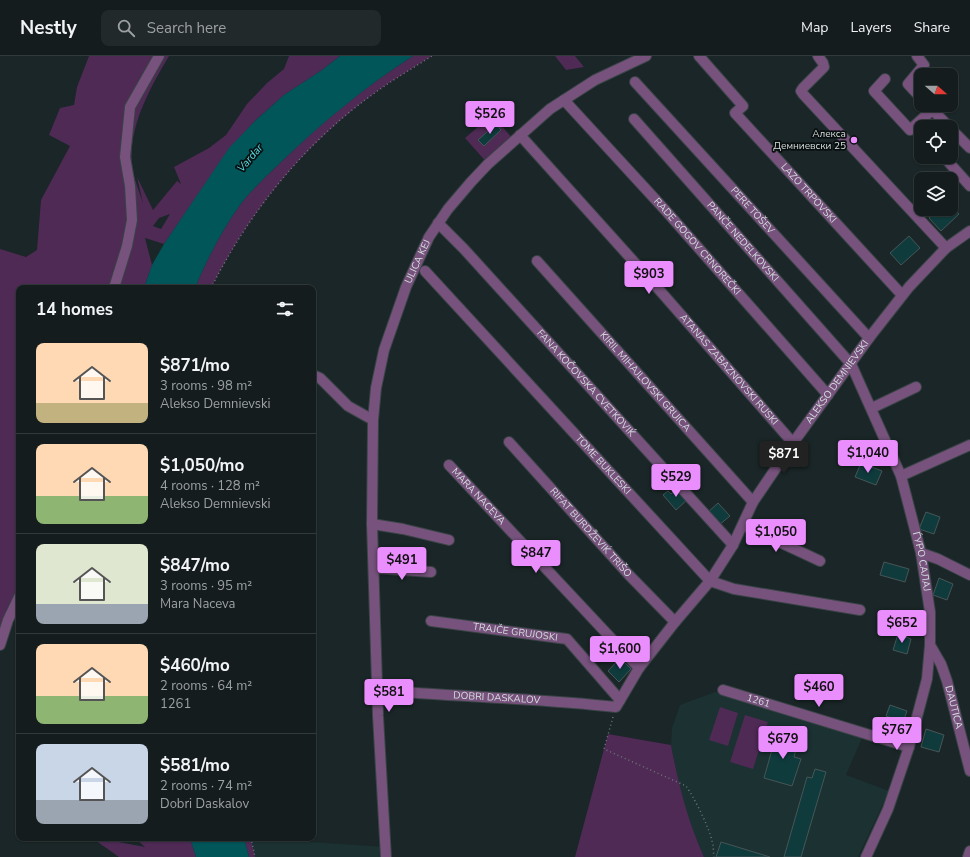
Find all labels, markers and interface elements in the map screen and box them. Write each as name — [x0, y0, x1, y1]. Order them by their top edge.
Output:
search box — [101, 10, 381, 46]
text: Nestly — [20, 15, 77, 41]
icon: search — [115, 17, 137, 39]
text: Search here — [147, 18, 226, 38]
text: Map — [801, 18, 828, 37]
text: Layers — [850, 18, 892, 37]
text: Share — [914, 18, 950, 37]
north arrow — [914, 68, 958, 112]
map controls — [914, 68, 958, 216]
pin: $526 — [466, 101, 514, 135]
text: $526 — [474, 105, 506, 123]
button: locate — [914, 120, 958, 164]
place label: Алекса Демниевски 25 — [773, 127, 846, 153]
marker: Алекса Демниевски 25 — [849, 135, 859, 145]
water label: Vardar — [234, 140, 267, 175]
street label: LAZO TRPOVSKI — [777, 160, 840, 226]
button: layers — [914, 172, 958, 216]
street label: PERE TOŠEV — [727, 184, 778, 237]
street label: RADE GOGOV CRNOREČKI — [650, 195, 744, 298]
street label: PANČE NEDELKOVSKI — [703, 199, 782, 285]
street label: ULICA KEJ — [401, 237, 434, 286]
pin: $903 — [625, 261, 673, 295]
text: $903 — [633, 265, 665, 283]
text: 14 homes — [36, 298, 113, 321]
icon: filters — [274, 298, 296, 320]
street label: ATANAS ZABAZNOVSKI RUSKI — [676, 311, 781, 428]
street label: FANA KOČOVSKA CVETKOVIḰ — [534, 326, 639, 440]
street label: KIRIL MIHAJLOVSKI GRUICA — [596, 328, 694, 435]
street label: ALEKSO DEMNIEVSKI — [802, 337, 872, 427]
text: $871/mo — [160, 354, 230, 377]
icon: home — [68, 359, 116, 407]
text: 3 rooms · 98 m² — [160, 377, 252, 395]
text: Alekso Demnievski — [160, 395, 271, 413]
street label: TOME BUKLESKI — [572, 432, 634, 498]
pin: $1,040 — [835, 440, 901, 474]
pin: $871 — [760, 441, 808, 475]
text: $1,040 — [847, 444, 889, 462]
text: $871 — [768, 445, 800, 463]
text: $1,050/mo — [160, 454, 244, 477]
icon: home — [68, 460, 116, 508]
pin: $529 — [652, 464, 700, 498]
street label: MARA NACEVA — [448, 465, 509, 528]
text: $529 — [660, 468, 692, 486]
text: 4 rooms · 128 m² — [160, 477, 260, 495]
street label: RIFAT BURDŽEVIḰ TRIŠO — [547, 485, 635, 581]
text: Alekso Demnievski — [160, 495, 271, 513]
pin: $1,050 — [743, 519, 809, 553]
text: $1,050 — [755, 523, 797, 541]
street label: ЃУРО САЛАЈ — [909, 530, 934, 592]
pin: $847 — [512, 540, 560, 574]
text: $847 — [520, 544, 552, 562]
pin: $491 — [378, 547, 426, 581]
text: $491 — [386, 551, 418, 569]
text: $847/mo — [160, 554, 230, 577]
icon: home — [68, 560, 116, 608]
text: 3 rooms · 95 m² — [160, 577, 252, 595]
text: Mara Naceva — [160, 595, 236, 613]
pin: $652 — [878, 610, 926, 644]
text: $652 — [886, 614, 918, 632]
street label: TRAJČE GRUJOSKI — [472, 620, 559, 645]
pin: $1,600 — [587, 636, 653, 670]
text: $1,600 — [599, 640, 641, 658]
text: $460/mo — [160, 654, 230, 677]
icon: home — [68, 660, 116, 708]
pin: $460 — [795, 674, 843, 708]
text: 2 rooms · 64 m² — [160, 677, 252, 695]
text: $460 — [803, 678, 835, 696]
pin: $581 — [365, 679, 413, 713]
text: $581 — [373, 683, 405, 701]
street label: DAUTICA — [941, 684, 966, 731]
street label: DOBRI DASKALOV — [453, 688, 541, 707]
street label: 1261 — [745, 691, 772, 711]
text: 1261 — [160, 695, 191, 713]
pin: $767 — [873, 717, 921, 751]
text: $767 — [881, 721, 913, 739]
pin: $679 — [759, 726, 807, 760]
text: $679 — [767, 730, 799, 748]
text: $581/mo — [160, 754, 230, 777]
icon: home — [68, 760, 116, 808]
text: 2 rooms · 74 m² — [160, 777, 252, 795]
text: Dobri Daskalov — [160, 795, 249, 813]

